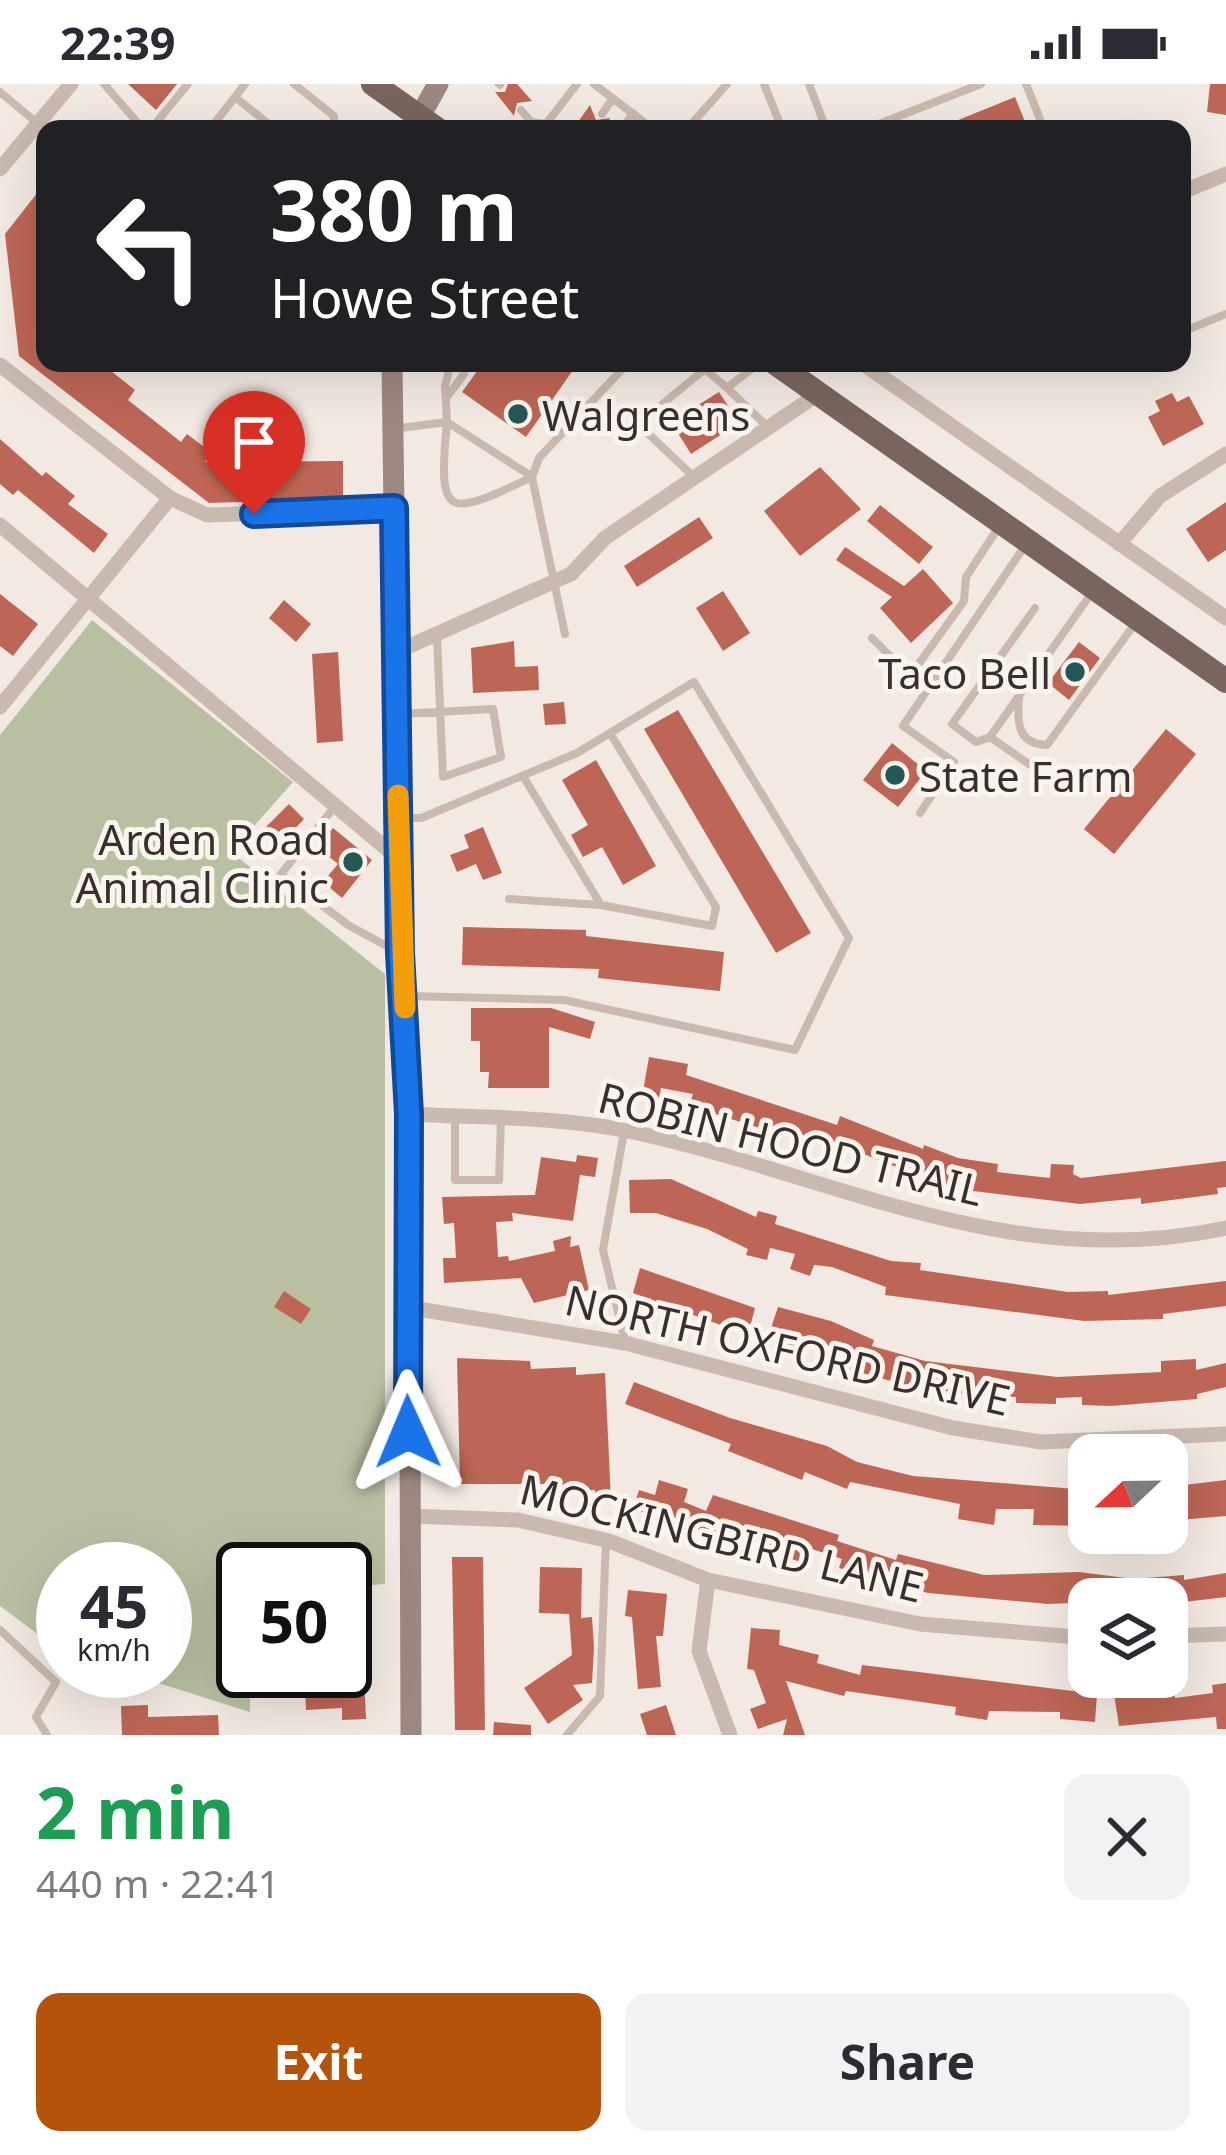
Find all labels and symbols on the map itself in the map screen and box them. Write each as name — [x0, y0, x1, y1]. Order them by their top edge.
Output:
place label: Walgreens — [542, 386, 750, 443]
pin — [203, 391, 305, 514]
marker: Walgreens — [505, 401, 531, 427]
place label: Taco Bell — [878, 644, 1051, 701]
marker: Taco Bell — [1062, 659, 1088, 685]
place label: State Farm — [919, 747, 1133, 804]
marker: State Farm — [882, 762, 908, 788]
place label: Arden Road Animal Clinic — [76, 810, 329, 915]
marker: Arden Road Animal Clinic — [340, 849, 366, 875]
street label: ROBIN HOOD TRAIL — [593, 1068, 989, 1218]
street label: NORTH OXFORD DRIVE — [560, 1270, 1016, 1428]
position arrow — [345, 1369, 471, 1495]
north arrow — [1068, 1434, 1188, 1554]
street label: MOCKINGBIRD LANE — [514, 1459, 930, 1615]
speed limit sign: 50 — [216, 1542, 372, 1698]

